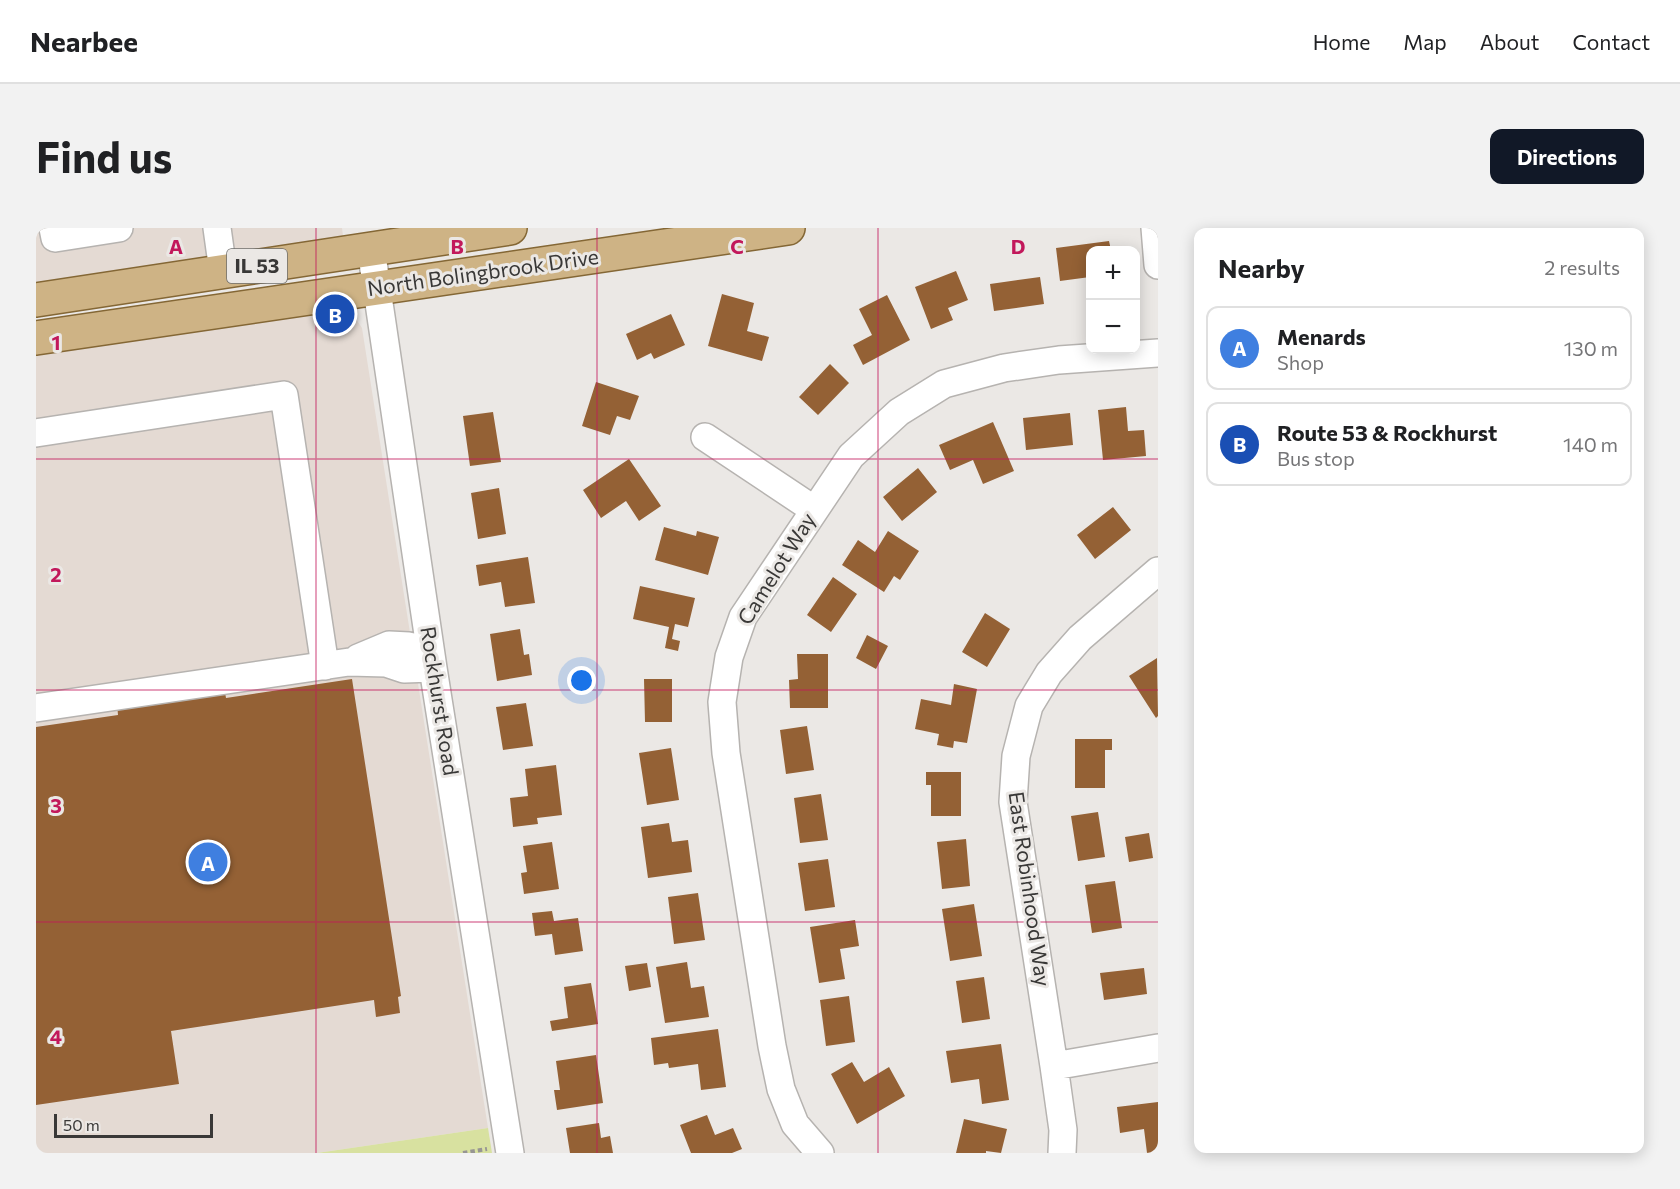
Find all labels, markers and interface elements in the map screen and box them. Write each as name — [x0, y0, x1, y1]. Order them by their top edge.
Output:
text: Nearbee — [30, 24, 138, 58]
text: Home — [1313, 29, 1370, 54]
text: Map — [1403, 29, 1447, 54]
text: About — [1480, 29, 1539, 54]
text: Contact — [1572, 29, 1650, 54]
button: Directions — [1490, 129, 1644, 184]
text: Find us — [36, 130, 172, 182]
text: A — [169, 234, 183, 258]
text: C — [730, 234, 744, 258]
text: D — [1011, 234, 1025, 258]
street label: North Bolingbrook Drive — [366, 244, 600, 302]
map controls — [1086, 246, 1140, 354]
button: + — [1086, 246, 1140, 300]
road number: IL 53 — [227, 249, 287, 283]
text: Nearby — [1218, 252, 1305, 283]
text: 2 results — [1544, 255, 1620, 279]
pin: B — [316, 292, 354, 337]
button: − — [1086, 300, 1140, 354]
text: Menards — [1277, 323, 1366, 350]
text: 1 — [51, 330, 61, 354]
text: A — [1232, 336, 1247, 360]
text: 130 m — [1564, 336, 1618, 360]
text: Shop — [1277, 350, 1324, 374]
text: Route 53 & Rockhurst — [1277, 419, 1497, 446]
text: B — [1233, 432, 1246, 456]
text: 140 m — [1563, 432, 1618, 456]
text: Bus stop — [1277, 446, 1355, 470]
street label: Camelot Way — [731, 508, 820, 629]
text: 2 — [50, 562, 62, 586]
street label: Rockhurst Road — [416, 624, 465, 777]
your location — [567, 666, 596, 695]
street label: East Robinhood Way — [1004, 790, 1057, 988]
text: 3 — [50, 793, 62, 817]
pin: A — [188, 840, 228, 884]
text: 4 — [50, 1024, 62, 1048]
scale bar — [54, 1111, 213, 1138]
text: 50 m — [63, 1115, 100, 1134]

